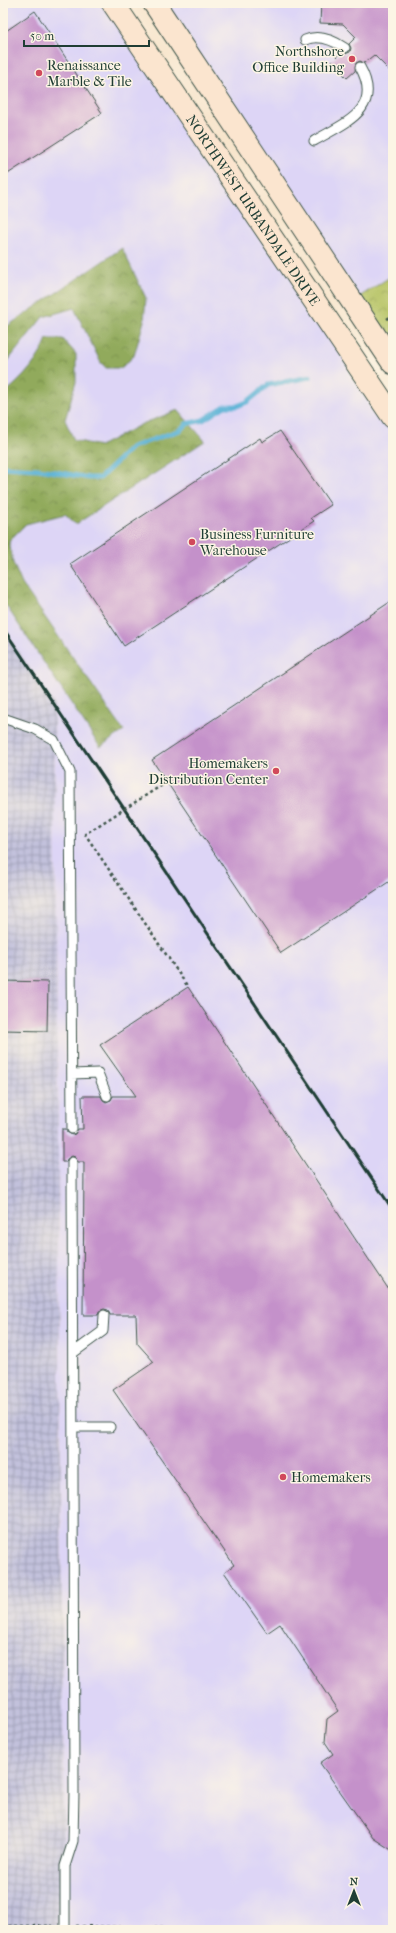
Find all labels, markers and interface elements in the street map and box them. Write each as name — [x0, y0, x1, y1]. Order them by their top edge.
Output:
scale bar — [24, 22, 149, 48]
text: 50 m — [30, 29, 54, 43]
place label: Northshore Office Building — [252, 43, 345, 76]
marker: Northshore Office Building — [347, 54, 357, 64]
place label: Renaissance Marble & Tile — [47, 57, 132, 90]
marker: Renaissance Marble & Tile — [34, 68, 44, 78]
street label: NORTHWEST URBANDALE DRIVE — [182, 111, 324, 309]
place label: Business Furniture Warehouse — [199, 526, 314, 559]
marker: Business Furniture Warehouse — [187, 537, 197, 547]
place label: Homemakers Distribution Center — [149, 755, 268, 788]
marker: Homemakers Distribution Center — [271, 766, 281, 776]
place label: Homemakers — [291, 1469, 371, 1486]
marker: Homemakers — [278, 1472, 288, 1482]
north arrow — [334, 1871, 374, 1911]
text: N — [350, 1875, 359, 1888]

